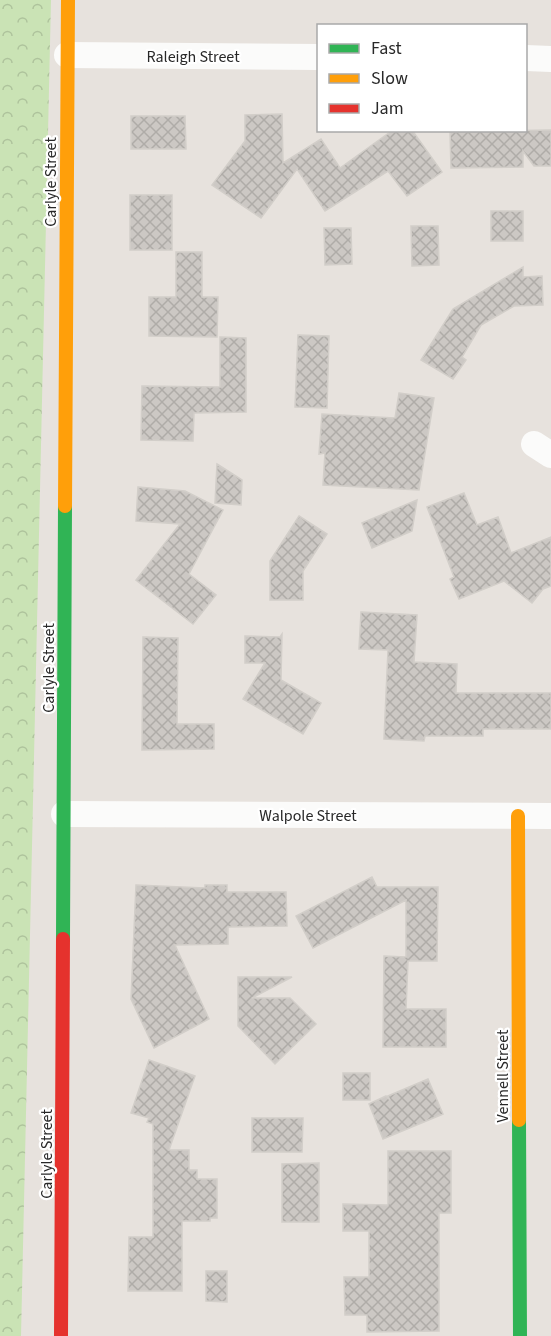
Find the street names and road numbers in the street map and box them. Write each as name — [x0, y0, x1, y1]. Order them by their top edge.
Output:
street label: Raleigh Street — [146, 46, 240, 68]
street label: Carlyle Street — [40, 137, 62, 227]
street label: Carlyle Street — [38, 623, 60, 713]
street label: Walpole Street — [259, 805, 357, 827]
street label: Vennell Street — [492, 1029, 514, 1122]
street label: Carlyle Street — [36, 1109, 58, 1199]

